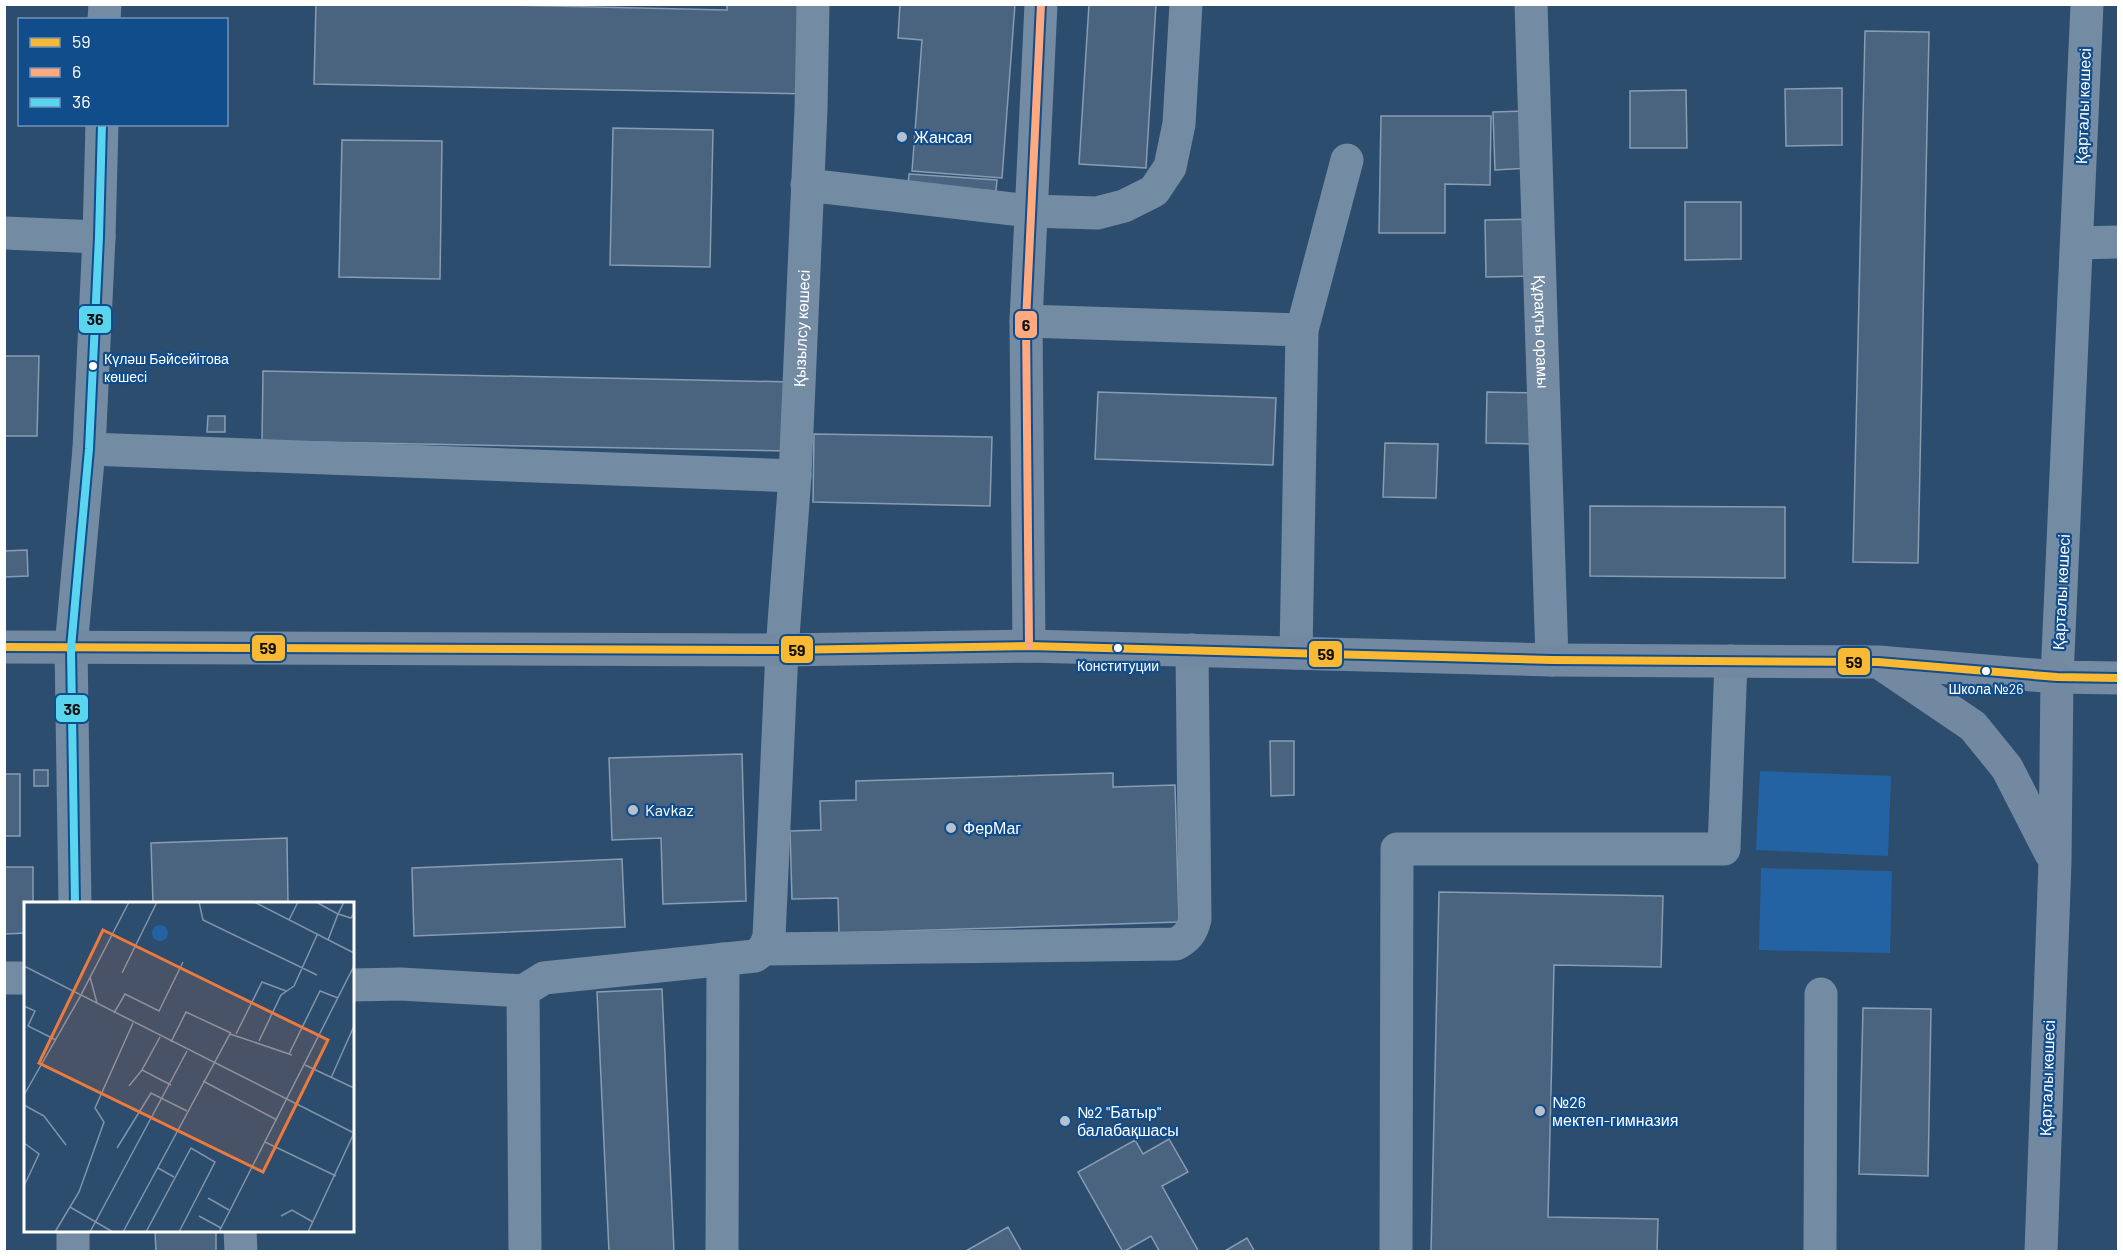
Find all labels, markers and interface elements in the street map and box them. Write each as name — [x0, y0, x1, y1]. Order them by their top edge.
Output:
legend — [18, 18, 228, 126]
text: 59 — [72, 30, 91, 52]
street label: Қарталы көшесі — [2071, 48, 2094, 164]
text: 6 — [72, 60, 81, 82]
text: 36 — [72, 90, 91, 112]
place label: Жансая — [914, 127, 972, 146]
marker: Жансая — [895, 130, 909, 144]
street label: Қызылсу көшесі — [789, 269, 813, 387]
street label: Құрақты орамы — [1531, 275, 1553, 389]
line badge: 36 — [78, 305, 112, 334]
text: 36 — [86, 309, 104, 328]
line badge: 6 — [1014, 310, 1038, 339]
text: 6 — [1022, 315, 1031, 334]
place label: Күләш Бәйсейітова көшесі — [104, 350, 229, 385]
marker: Күләш Бәйсейітова көшесі — [87, 360, 99, 372]
street label: Қарталы көшесі — [2048, 534, 2073, 650]
line badge: 59 — [251, 634, 286, 662]
line badge: 59 — [780, 635, 814, 664]
text: 59 — [259, 638, 277, 657]
text: 59 — [788, 640, 806, 659]
line badge: 59 — [1308, 640, 1343, 668]
marker: Конституции — [1112, 642, 1124, 654]
text: 59 — [1317, 644, 1335, 663]
line badge: 59 — [1837, 647, 1871, 676]
text: 59 — [1845, 652, 1863, 671]
place label: Конституции — [1077, 657, 1159, 674]
marker: Школа №26 — [1980, 665, 1992, 677]
place label: Школа №26 — [1948, 680, 2024, 697]
line badge: 36 — [55, 694, 89, 723]
text: 36 — [63, 699, 81, 718]
place label: Kavkaz — [645, 800, 694, 819]
marker: Kavkaz — [626, 803, 640, 817]
place label: ФерМаг — [963, 818, 1021, 837]
marker: ФерМаг — [944, 821, 958, 835]
inset map — [24, 902, 354, 1232]
street label: Қарталы көшесі — [2035, 1020, 2058, 1136]
place label: №26 мектеп-гимназия — [1552, 1092, 1678, 1129]
place label: №2 "Батыр" балабақшасы — [1077, 1102, 1179, 1139]
marker: №26 мектеп-гимназия — [1533, 1104, 1547, 1118]
marker: №2 "Батыр" балабақшасы — [1058, 1114, 1072, 1128]

